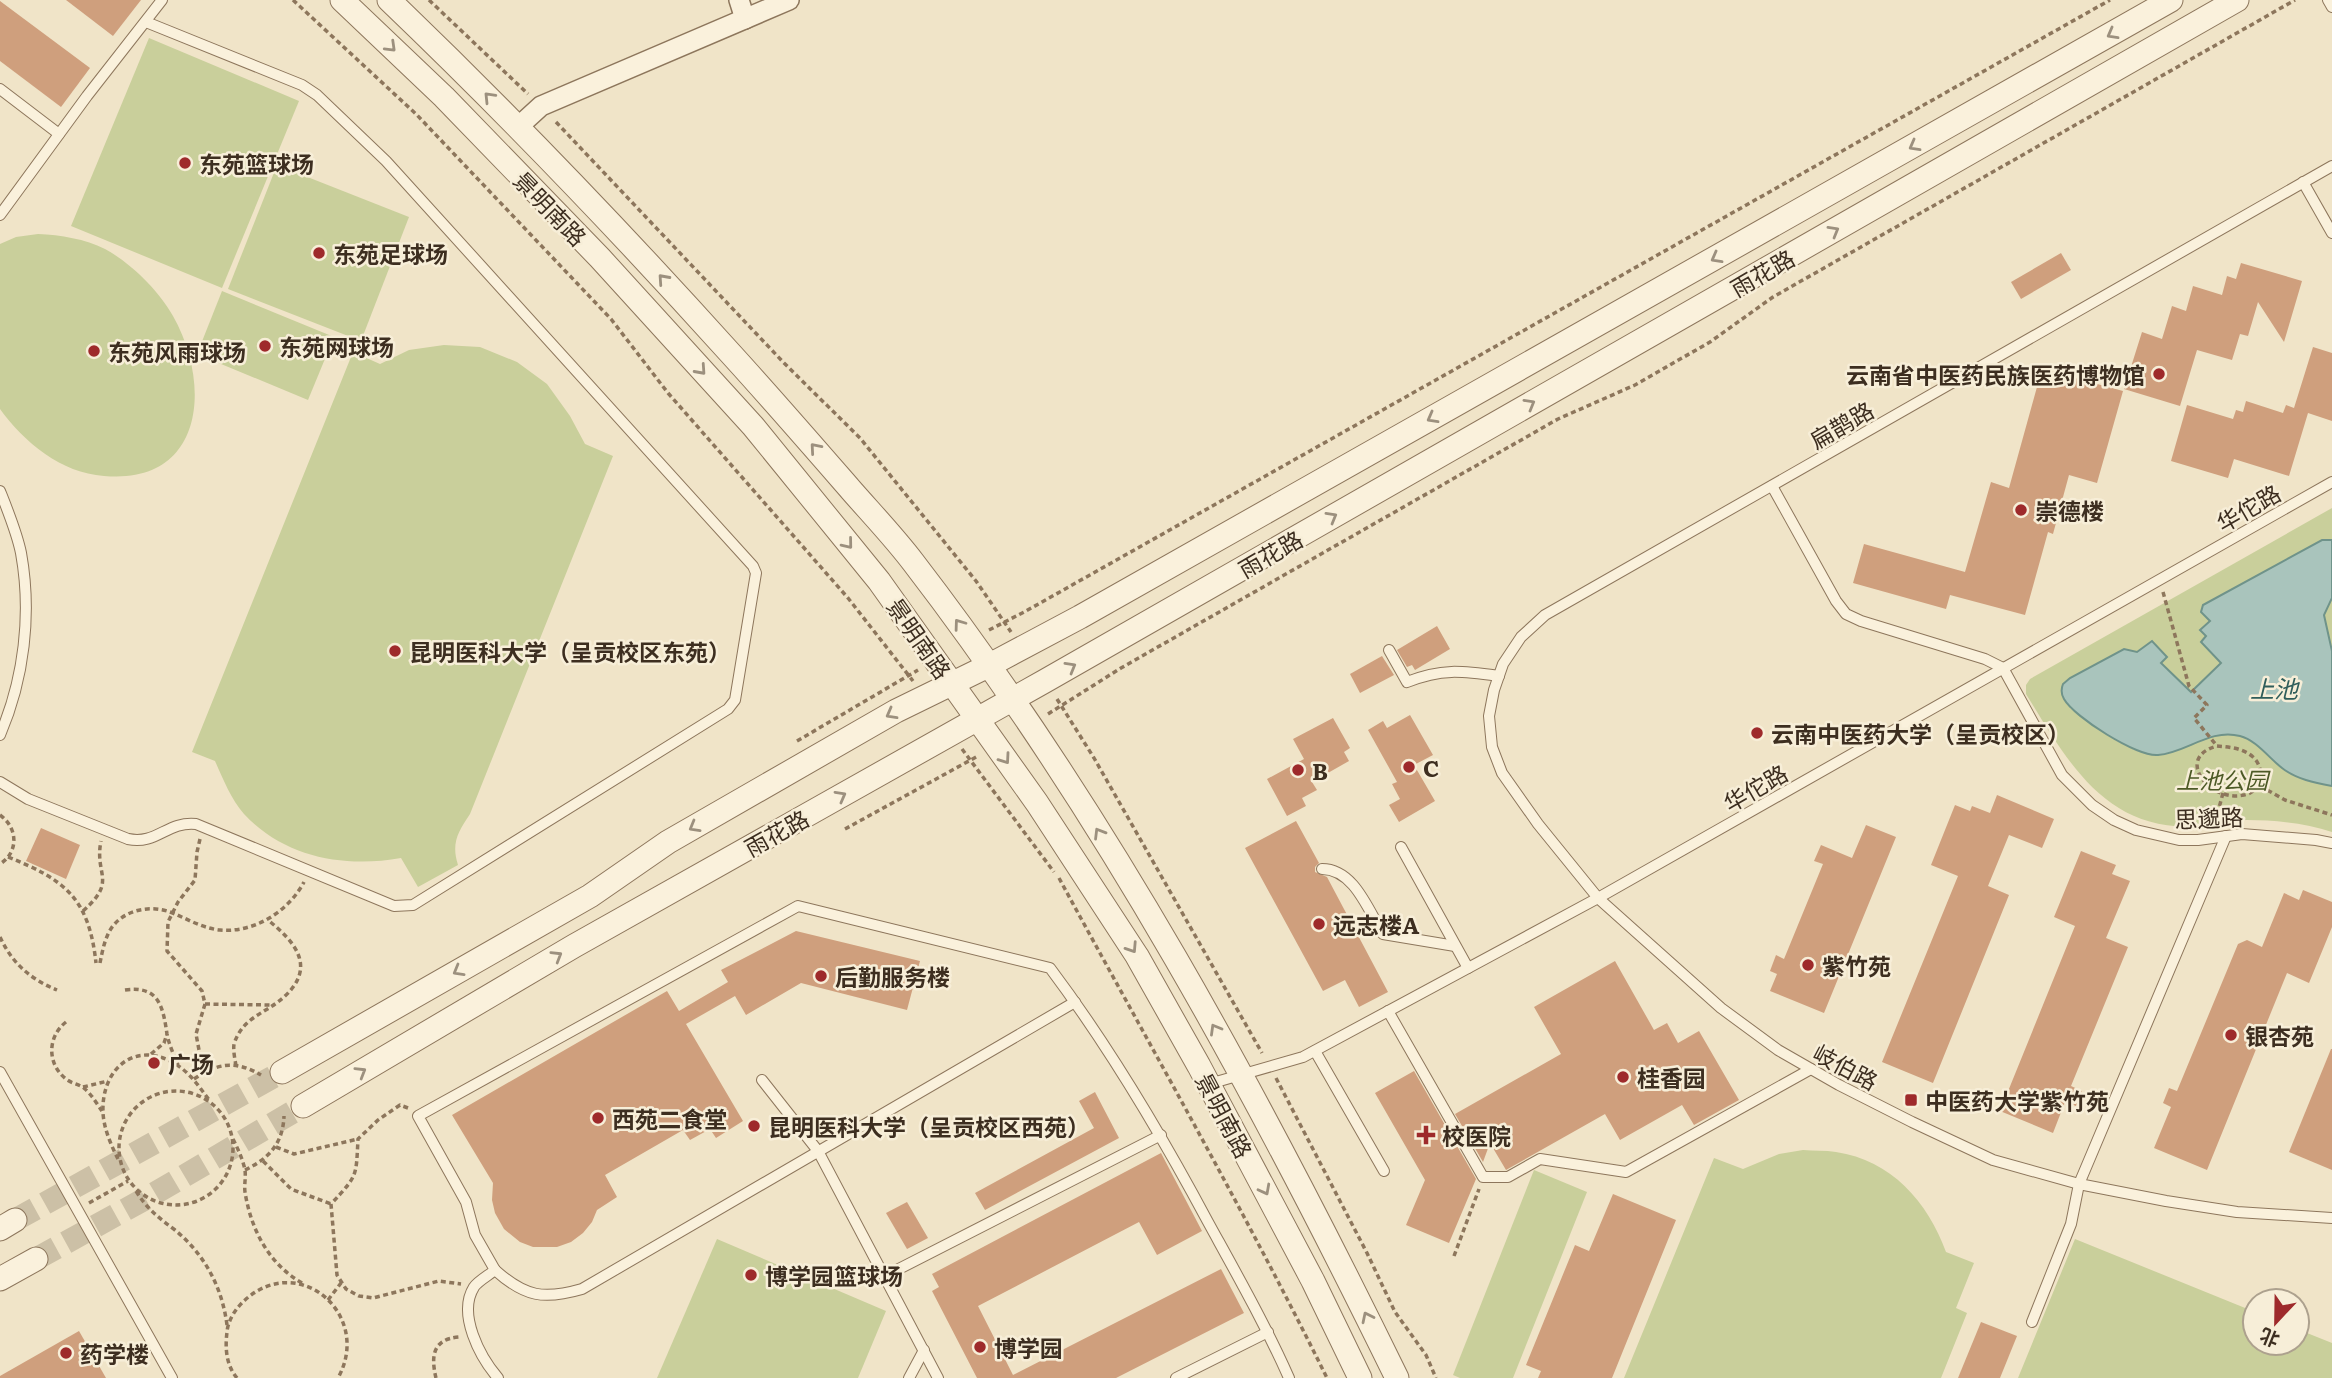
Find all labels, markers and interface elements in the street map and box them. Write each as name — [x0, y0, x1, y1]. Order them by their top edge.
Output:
one-way arrow — [2106, 26, 2119, 39]
one-way arrow — [383, 39, 396, 52]
one-way arrow — [484, 92, 497, 105]
one-way arrow — [1908, 138, 1921, 151]
place label: 东苑篮球场 — [199, 146, 314, 180]
marker: 东苑篮球场 — [177, 155, 193, 171]
street label: 景明南路 — [507, 163, 595, 253]
one-way arrow — [1826, 226, 1839, 239]
place label: 东苑足球场 — [333, 236, 448, 270]
street label: 雨花路 — [1724, 240, 1800, 304]
marker: 东苑足球场 — [311, 245, 327, 261]
one-way arrow — [1710, 250, 1723, 263]
one-way arrow — [658, 274, 671, 287]
place label: 东苑网球场 — [279, 329, 394, 363]
place label: 东苑风雨球场 — [108, 334, 246, 368]
marker: 东苑网球场 — [257, 338, 273, 354]
marker: 东苑风雨球场 — [86, 343, 102, 359]
place label: 云南省中医药民族医药博物馆 — [1846, 357, 2145, 391]
one-way arrow — [693, 362, 706, 375]
marker: 云南省中医药民族医药博物馆 — [2151, 366, 2167, 382]
street label: 扁鹊路 — [1803, 392, 1879, 456]
one-way arrow — [1522, 399, 1535, 412]
one-way arrow — [1427, 410, 1440, 423]
one-way arrow — [811, 443, 823, 456]
street label: 华佗路 — [2210, 475, 2286, 539]
place label: 崇德楼 — [2035, 493, 2104, 527]
marker: 崇德楼 — [2013, 502, 2029, 518]
one-way arrow — [1325, 512, 1338, 525]
street label: 雨花路 — [1232, 521, 1308, 585]
one-way arrow — [840, 536, 853, 548]
street label: 景明南路 — [880, 591, 960, 685]
one-way arrow — [954, 619, 967, 632]
place label: 昆明医科大学（呈贡校区东苑） — [409, 634, 731, 668]
marker: 昆明医科大学（呈贡校区东苑） — [387, 643, 403, 659]
one-way arrow — [1064, 662, 1076, 675]
water label: 上池 — [2250, 670, 2300, 705]
one-way arrow — [885, 706, 898, 719]
place label: 云南中医药大学（呈贡校区） — [1771, 716, 2070, 750]
marker: 云南中医药大学（呈贡校区） — [1749, 725, 1765, 741]
place label: C — [1423, 750, 1439, 784]
one-way arrow — [997, 751, 1009, 764]
place label: B — [1312, 753, 1328, 787]
street label: 华佗路 — [1717, 755, 1793, 819]
marker: C — [1401, 759, 1417, 775]
marker: B — [1290, 762, 1306, 778]
park label: 上池公园 — [2176, 762, 2271, 796]
one-way arrow — [834, 791, 846, 804]
street label: 思邈路 — [2174, 799, 2244, 835]
street label: 雨花路 — [738, 800, 814, 864]
one-way arrow — [688, 819, 701, 832]
one-way arrow — [1094, 828, 1107, 841]
place label: 远志楼A — [1333, 907, 1420, 941]
marker: 远志楼A — [1311, 916, 1327, 932]
one-way arrow — [1123, 940, 1136, 953]
place label: 紫竹苑 — [1822, 948, 1891, 982]
one-way arrow — [550, 951, 563, 964]
marker: 紫竹苑 — [1800, 957, 1816, 973]
place label: 后勤服务楼 — [835, 959, 950, 993]
one-way arrow — [453, 963, 466, 976]
marker: 后勤服务楼 — [813, 968, 829, 984]
place label: 银杏苑 — [2245, 1018, 2314, 1052]
one-way arrow — [1211, 1023, 1224, 1036]
marker: 银杏苑 — [2223, 1027, 2239, 1043]
street label: 岐伯路 — [1808, 1035, 1884, 1097]
place label: 广场 — [168, 1046, 214, 1080]
marker: 广场 — [146, 1055, 162, 1071]
place label: 桂香园 — [1637, 1060, 1706, 1094]
street label: 景明南路 — [1188, 1066, 1262, 1164]
one-way arrow — [354, 1067, 367, 1080]
marker: 桂香园 — [1615, 1069, 1631, 1085]
place label: 中医药大学紫竹苑 — [1925, 1083, 2109, 1117]
marker: 中医药大学紫竹苑 — [1903, 1092, 1919, 1108]
place label: 西苑二食堂 — [612, 1101, 727, 1135]
place label: 昆明医科大学（呈贡校区西苑） — [768, 1109, 1090, 1143]
marker: 西苑二食堂 — [590, 1110, 606, 1126]
marker: 昆明医科大学（呈贡校区西苑） — [746, 1118, 762, 1134]
place label: 校医院 — [1442, 1118, 1511, 1152]
marker: 校医院 — [1416, 1125, 1436, 1145]
one-way arrow — [1257, 1183, 1270, 1196]
place label: 博学园篮球场 — [765, 1258, 903, 1292]
marker: 博学园篮球场 — [743, 1267, 759, 1283]
north arrow — [2241, 1287, 2311, 1357]
one-way arrow — [1361, 1312, 1375, 1324]
text: 北 — [2255, 1322, 2283, 1355]
place label: 博学园 — [994, 1330, 1063, 1364]
place label: 药学楼 — [80, 1336, 149, 1370]
marker: 博学园 — [972, 1339, 988, 1355]
marker: 药学楼 — [58, 1345, 74, 1361]

